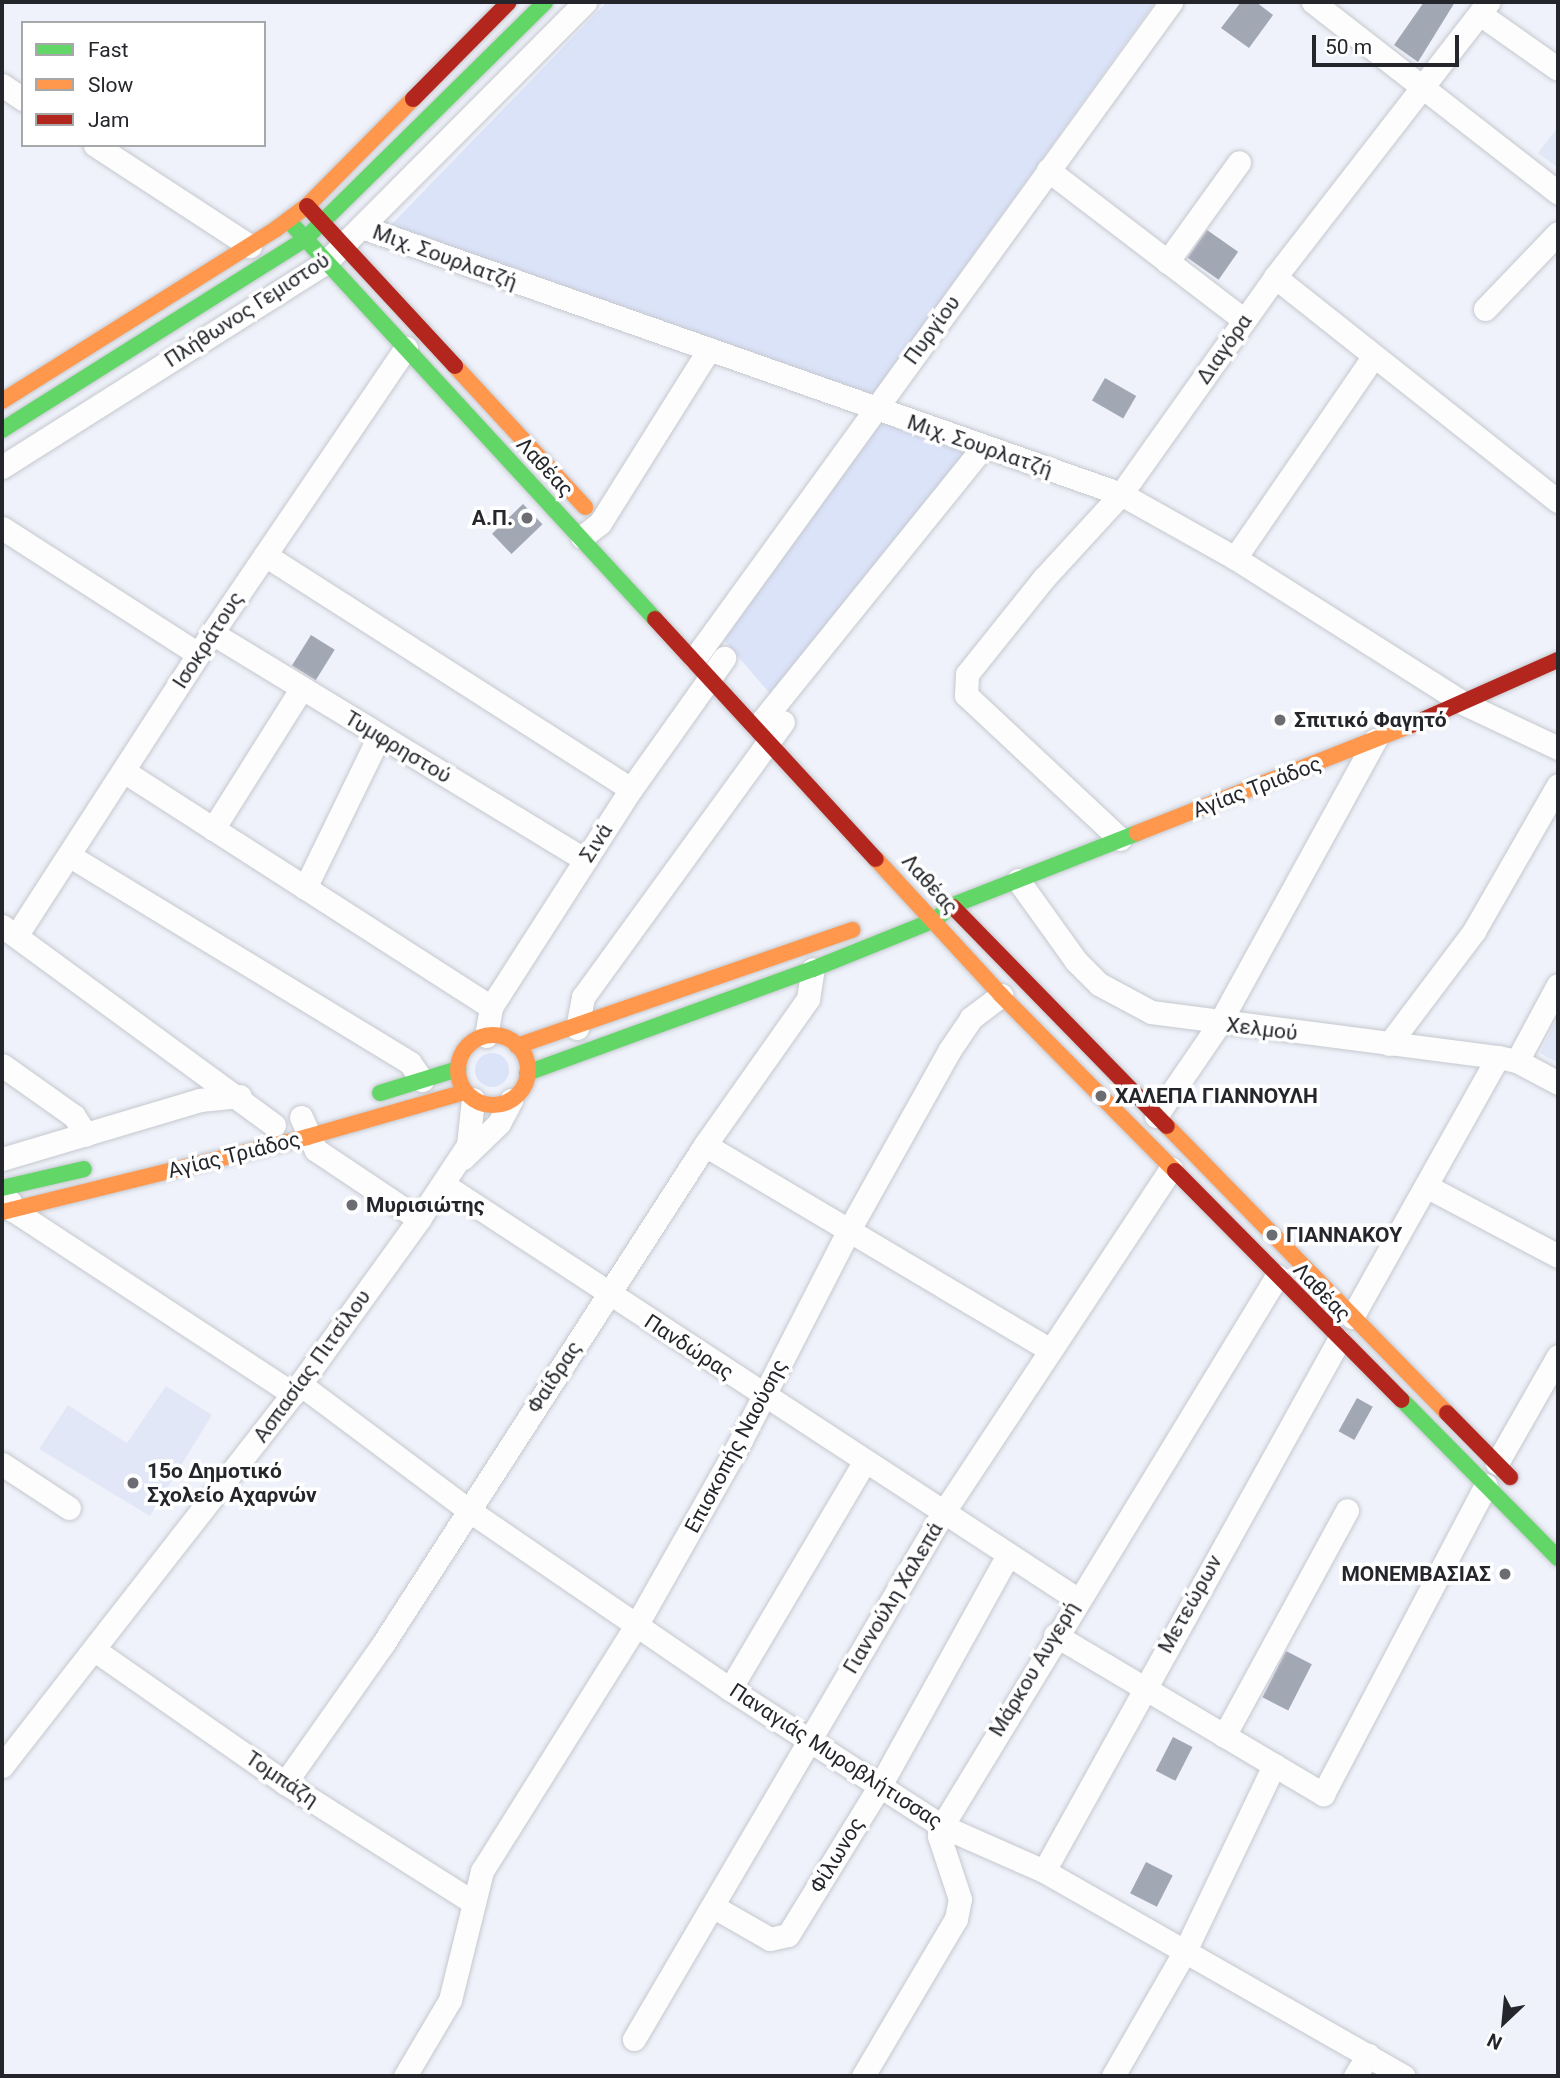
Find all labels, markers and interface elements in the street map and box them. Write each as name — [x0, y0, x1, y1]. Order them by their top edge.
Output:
legend — [21, 21, 266, 147]
scale bar — [1315, 21, 1462, 65]
text: 50 m — [1325, 35, 1372, 59]
text: Fast — [88, 38, 128, 62]
text: Slow — [88, 73, 133, 97]
text: Jam — [88, 108, 129, 132]
street label: Μιχ. Σουρλατζή — [369, 219, 521, 295]
street label: Πλήθωνος Γεμιστού — [160, 247, 334, 373]
street label: Πυργίου — [899, 291, 965, 369]
street label: Διαγόρα — [1191, 309, 1257, 389]
street label: Μιχ. Σουρλατζή — [904, 409, 1056, 483]
street label: Λαθέας — [511, 432, 579, 502]
place label: Α.Π. — [472, 505, 513, 531]
marker: Α.Π. — [519, 510, 535, 526]
street label: Ισοκράτους — [167, 587, 249, 693]
street label: Τυμφρηστού — [340, 705, 456, 789]
place label: Σπιτικό Φαγητό — [1294, 707, 1447, 733]
marker: Σπιτικό Φαγητό — [1272, 712, 1288, 728]
street label: Αγίας Τριάδος — [1189, 751, 1325, 823]
street label: Σινά — [574, 819, 618, 867]
street label: Λαθέας — [897, 849, 963, 919]
street label: Χελμού — [1225, 1012, 1299, 1046]
place label: ΧΑΛΕΠΑ ΓΙΑΝΝΟΥΛΗ — [1115, 1083, 1318, 1109]
marker: ΧΑΛΕΠΑ ΓΙΑΝΝΟΥΛΗ — [1093, 1088, 1109, 1104]
street label: Αγίας Τριάδος — [165, 1126, 303, 1184]
place label: Μυρισιώτης — [366, 1192, 484, 1218]
marker: Μυρισιώτης — [344, 1197, 360, 1213]
place label: ΓΙΑΝΝΑΚΟΥ — [1286, 1222, 1402, 1248]
marker: ΓΙΑΝΝΑΚΟΥ — [1264, 1227, 1280, 1243]
street label: Λαθέας — [1288, 1257, 1356, 1327]
street label: Ασπασίας Πιτσίλου — [248, 1285, 376, 1447]
street label: Πανδώρας — [640, 1309, 738, 1385]
street label: Φαίδρας — [521, 1336, 587, 1418]
street label: Επισκοπής Ναούσης — [680, 1355, 792, 1537]
place label: 15ο Δημοτικό Σχολείο Αχαρνών — [147, 1458, 317, 1508]
marker: 15ο Δημοτικό Σχολείο Αχαρνών — [125, 1475, 141, 1491]
street label: Γιαννούλη Χαλεπά — [838, 1518, 948, 1678]
street label: Μετεώρων — [1153, 1550, 1227, 1658]
place label: ΜΟΝΕΜΒΑΣΙΑΣ — [1341, 1561, 1491, 1587]
marker: ΜΟΝΕΜΒΑΣΙΑΣ — [1497, 1566, 1513, 1582]
street label: Μάρκου Αυγερή — [984, 1597, 1084, 1741]
street label: Παναγιάς Μυροβλήτισσας — [725, 1678, 947, 1834]
street label: Τομπάζη — [241, 1746, 323, 1812]
street label: Φίλωνος — [805, 1813, 869, 1897]
north arrow — [1469, 1987, 1539, 2057]
text: N — [1484, 2028, 1506, 2055]

